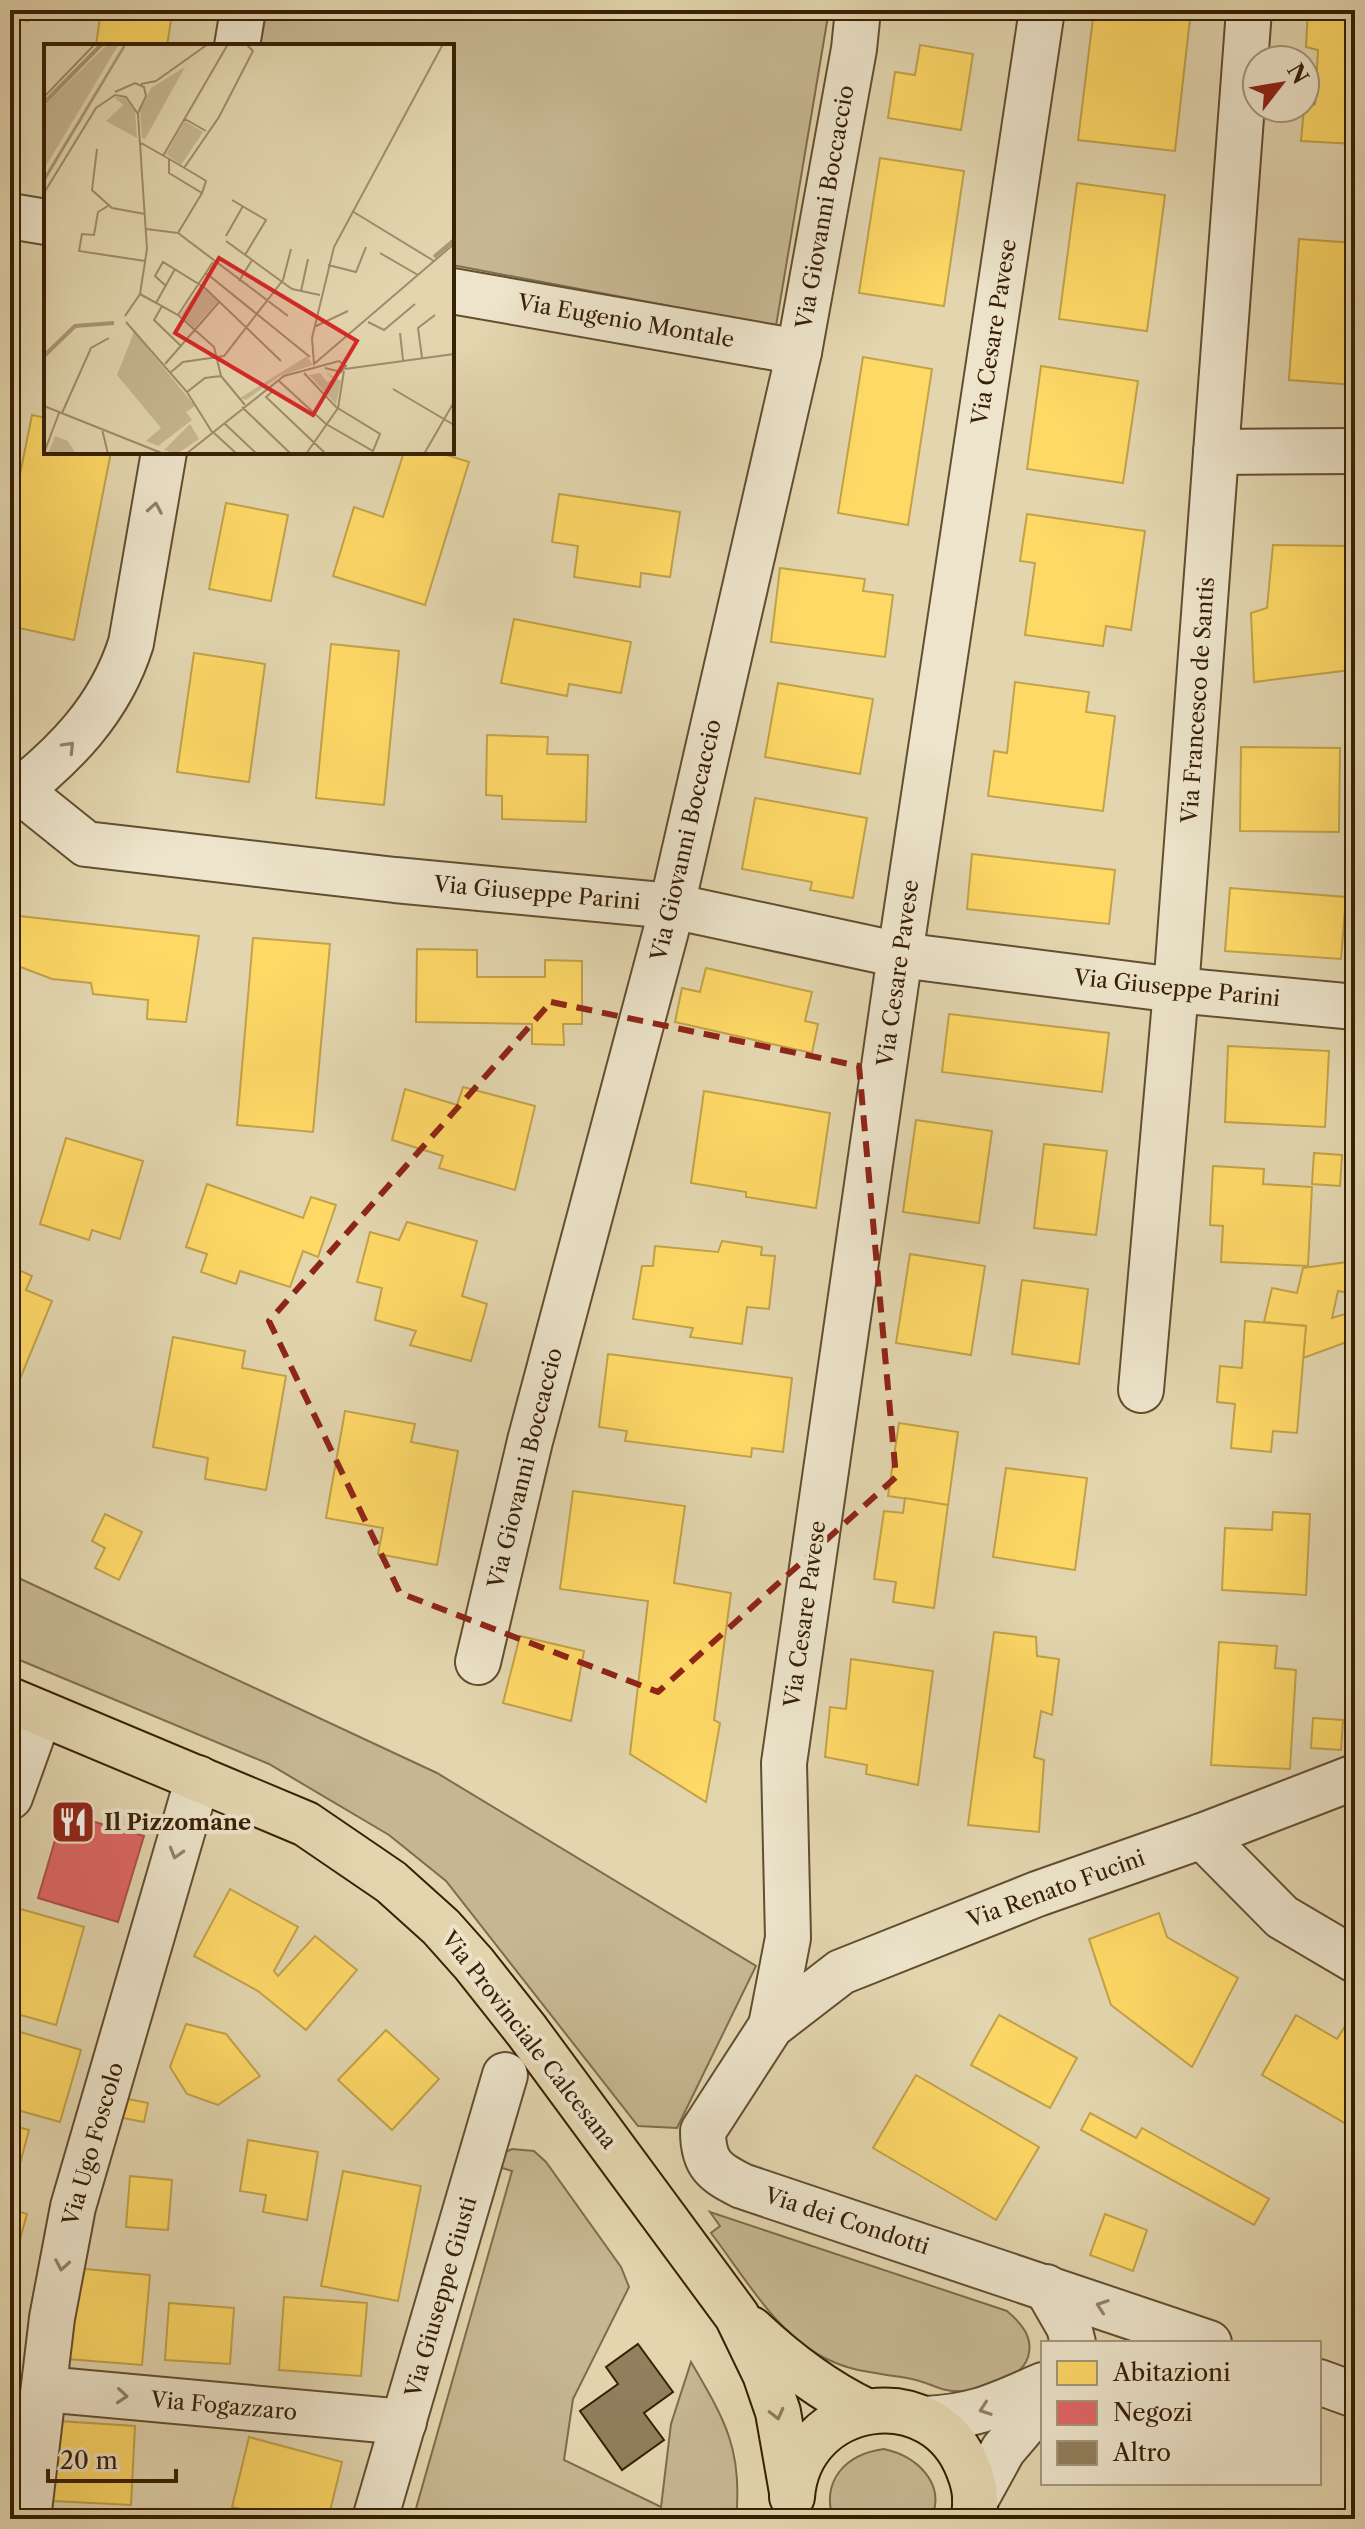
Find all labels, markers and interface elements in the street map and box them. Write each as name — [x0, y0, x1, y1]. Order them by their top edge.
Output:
inset map — [44, 44, 454, 454]
north arrow — [1241, 44, 1321, 124]
text: N — [1281, 59, 1314, 89]
street label: Via Giovanni Boccaccio — [790, 83, 860, 332]
street label: Via Cesare Pavese — [966, 237, 1022, 428]
street label: Via Eugenio Montale — [515, 288, 736, 353]
one-way arrow — [145, 501, 162, 515]
street label: Via Francesco de Santis — [1176, 576, 1220, 825]
street label: Via Giovanni Boccaccio — [645, 717, 727, 964]
one-way arrow — [59, 742, 74, 756]
street label: Via Giuseppe Parini — [432, 870, 642, 916]
street label: Via Cesare Pavese — [871, 878, 924, 1069]
street label: Via Giuseppe Parini — [1072, 964, 1282, 1012]
street label: Via Giovanni Boccaccio — [482, 1345, 568, 1592]
street label: Via Cesare Pavese — [778, 1519, 831, 1710]
restaurant icon: Il Pizzomane — [49, 1798, 97, 1846]
place label: Il Pizzomane — [104, 1809, 251, 1836]
street label: Via Renato Fucini — [963, 1844, 1149, 1934]
one-way arrow — [169, 1845, 185, 1859]
street label: Via Provinciale Calcesana — [435, 1925, 623, 2154]
street label: Via Ugo Foscolo — [57, 2059, 129, 2230]
street label: Via dei Condotti — [760, 2181, 933, 2260]
street label: Via Giuseppe Giusti — [399, 2194, 483, 2401]
one-way arrow — [54, 2258, 71, 2272]
one-way arrow — [1095, 2300, 1109, 2316]
legend — [1041, 2341, 1321, 2485]
text: Abitazioni — [1112, 2358, 1230, 2387]
street label: Via Fogazzaro — [149, 2386, 298, 2426]
one-way arrow — [116, 2388, 129, 2405]
text: Negozi — [1113, 2398, 1193, 2427]
one-way arrow — [979, 2400, 993, 2416]
one-way arrow — [768, 2406, 785, 2420]
scale bar — [48, 2433, 176, 2483]
text: Altro — [1112, 2438, 1171, 2467]
text: 20 m — [60, 2446, 118, 2475]

